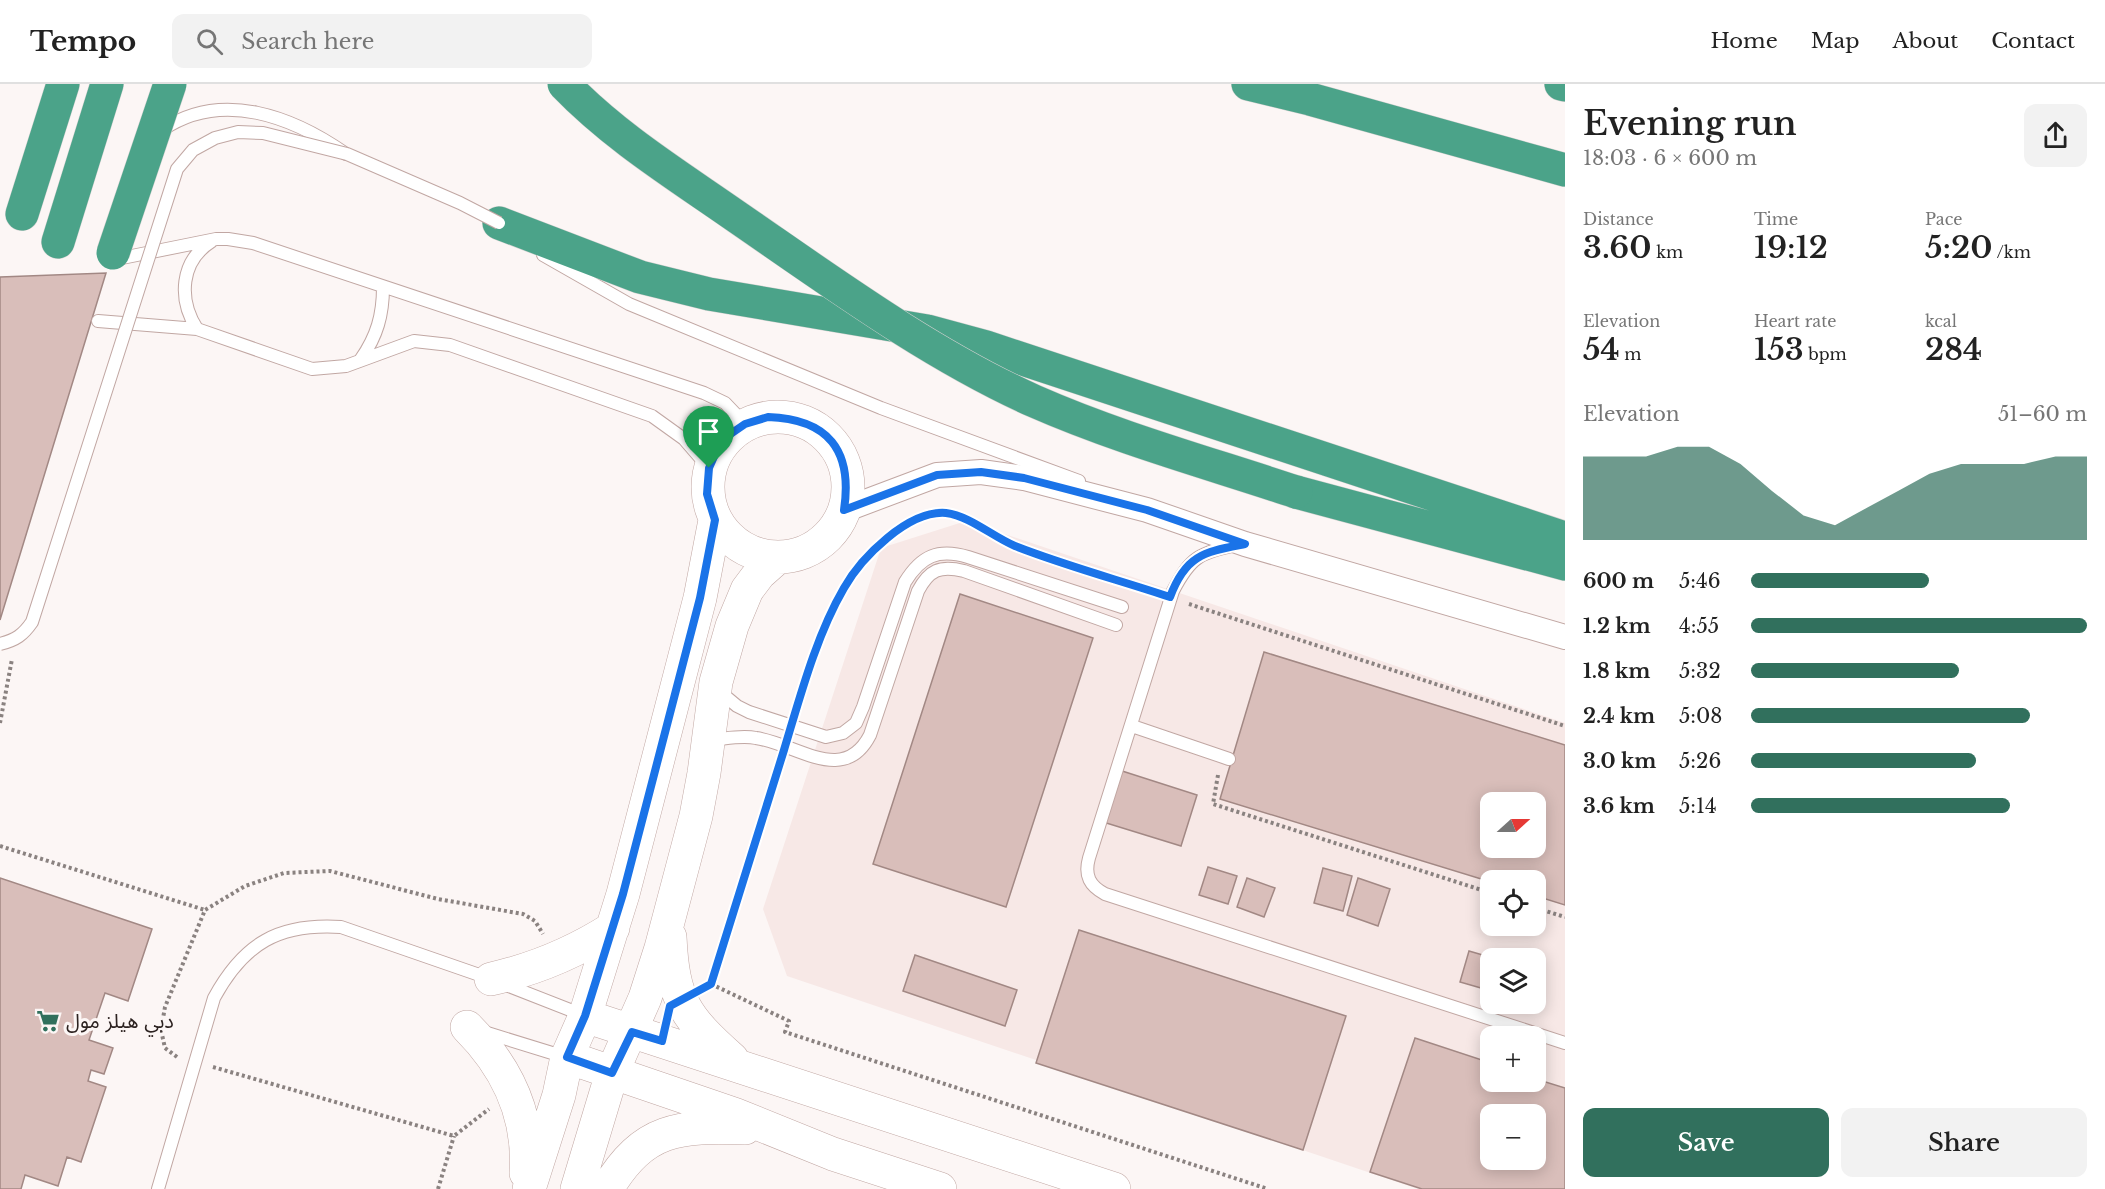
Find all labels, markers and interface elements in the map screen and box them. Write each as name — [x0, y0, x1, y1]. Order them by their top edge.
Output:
search box — [172, 14, 592, 68]
text: Tempo — [30, 24, 136, 59]
icon: search — [193, 25, 226, 58]
text: Search here — [241, 28, 374, 55]
text: Home — [1711, 28, 1778, 54]
text: Map — [1811, 28, 1859, 54]
text: About — [1892, 28, 1958, 54]
text: Contact — [1991, 28, 2075, 54]
text: Evening run — [1583, 103, 1797, 144]
button: share — [2024, 104, 2087, 167]
text: 18:03 · 6 × 600 m — [1583, 146, 1757, 170]
text: Distance — [1583, 209, 1654, 229]
text: Time — [1754, 209, 1798, 229]
text: Pace — [1925, 209, 1962, 229]
text: 3.60 — [1583, 229, 1652, 266]
text: 19:12 — [1754, 229, 1828, 266]
text: 5:20 — [1925, 229, 1993, 266]
text: km — [1652, 242, 1683, 262]
text: /km — [1993, 242, 2031, 262]
text: Elevation — [1583, 311, 1660, 331]
text: Heart rate — [1754, 311, 1836, 331]
text: kcal — [1925, 311, 1957, 331]
text: 54 — [1583, 331, 1620, 368]
text: 153 — [1754, 331, 1804, 368]
text: 284 — [1925, 331, 1982, 368]
text: m — [1620, 344, 1642, 364]
text: bpm — [1804, 344, 1847, 364]
text: Elevation — [1583, 402, 1680, 426]
text: 51–60 m — [1998, 402, 2087, 426]
pin — [683, 406, 734, 468]
icon: arrive — [692, 415, 725, 448]
text: 600 m — [1583, 569, 1654, 593]
text: 5:46 — [1679, 569, 1721, 593]
text: 1.2 km — [1583, 614, 1651, 638]
text: 4:55 — [1679, 614, 1719, 638]
text: 1.8 km — [1583, 659, 1650, 683]
text: 5:32 — [1679, 659, 1721, 683]
text: 2.4 km — [1583, 704, 1655, 728]
text: 5:08 — [1679, 704, 1722, 728]
text: 3.0 km — [1583, 749, 1656, 773]
text: 5:26 — [1679, 749, 1721, 773]
north arrow — [1480, 792, 1546, 858]
map controls — [1480, 792, 1546, 1170]
text: 3.6 km — [1583, 794, 1655, 818]
text: 5:14 — [1679, 794, 1717, 818]
button: locate — [1480, 870, 1546, 936]
button: layers — [1480, 948, 1546, 1014]
supermarket icon: دبي هيلز مول — [35, 1008, 61, 1034]
place label: دبي هيلز مول — [66, 1009, 174, 1037]
button: + — [1480, 1026, 1546, 1092]
button: − — [1480, 1104, 1546, 1170]
button: Save — [1583, 1108, 1829, 1177]
button: Share — [1841, 1108, 2087, 1177]

